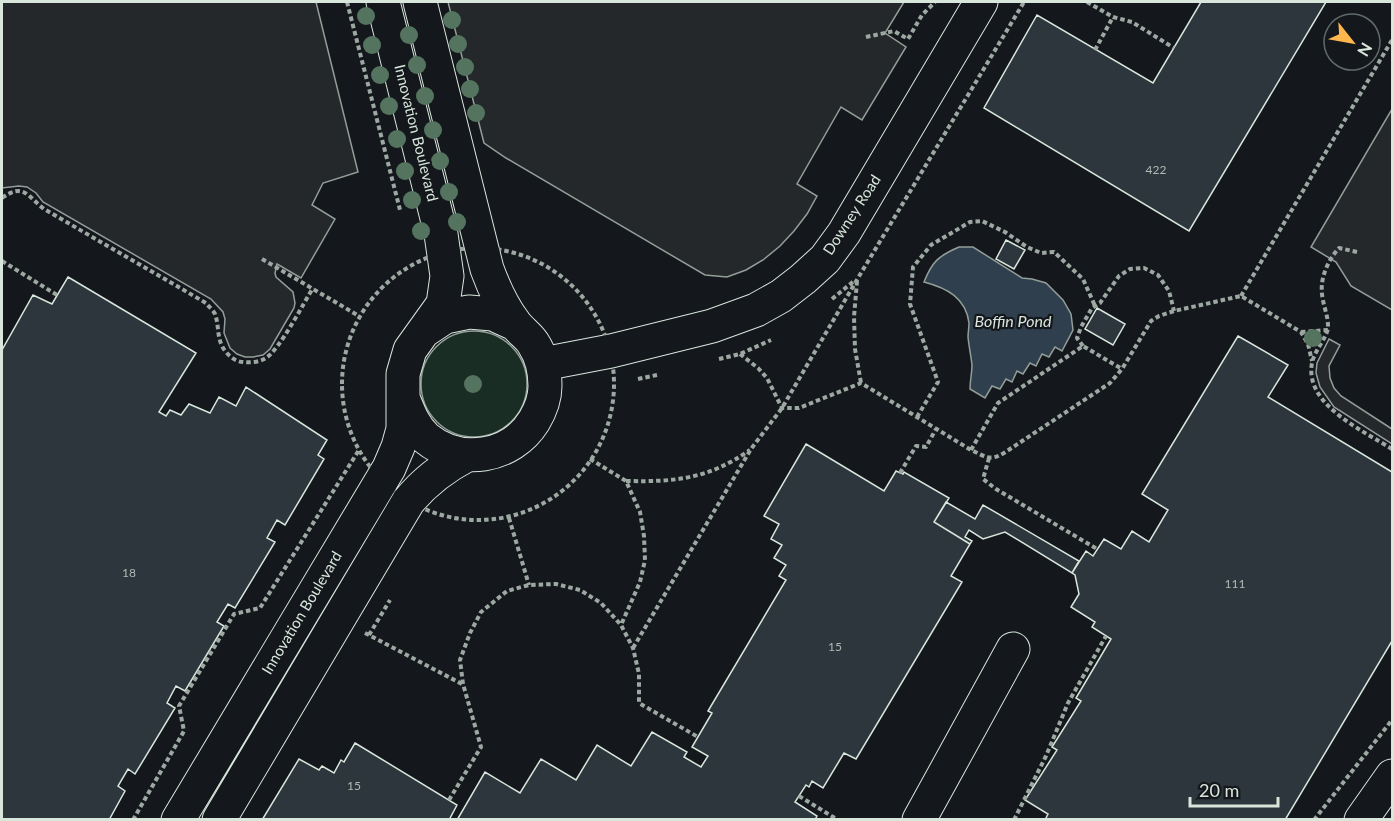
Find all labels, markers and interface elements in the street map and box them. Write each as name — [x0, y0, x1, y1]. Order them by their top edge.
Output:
north arrow — [1322, 12, 1382, 72]
text: N — [1354, 40, 1377, 60]
street label: Innovation Boulevard — [391, 62, 443, 203]
house number: 422 — [1146, 162, 1166, 177]
street label: Downey Road — [819, 171, 884, 258]
water label: Boffin Pond — [975, 311, 1052, 330]
street label: Innovation Boulevard — [257, 548, 345, 677]
house number: 18 — [122, 565, 136, 580]
house number: 111 — [1225, 576, 1245, 591]
house number: 15 — [828, 639, 842, 654]
scale bar — [1190, 770, 1278, 808]
house number: 15 — [347, 778, 361, 793]
text: 20 m — [1199, 779, 1239, 801]

